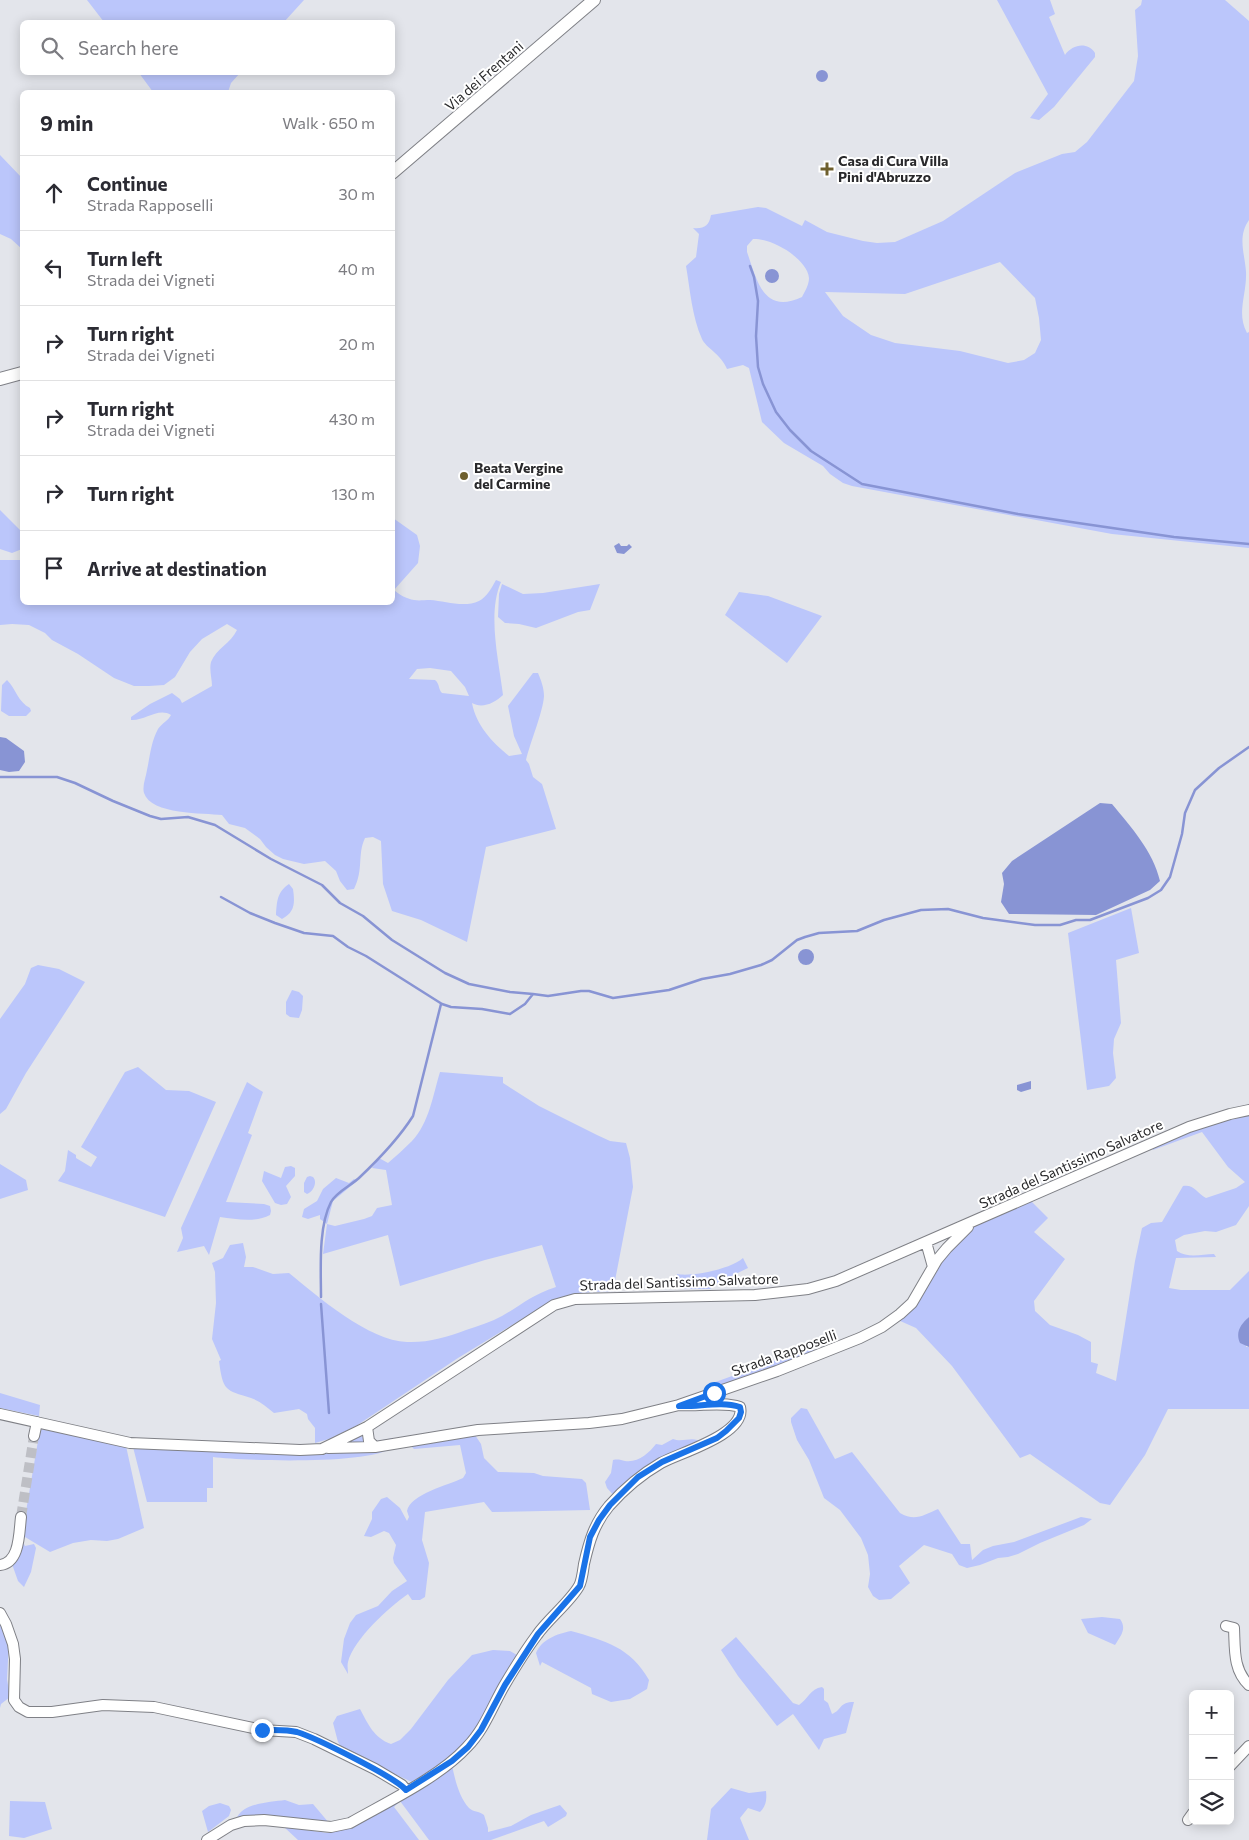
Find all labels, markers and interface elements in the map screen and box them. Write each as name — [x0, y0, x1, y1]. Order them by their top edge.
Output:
search box — [20, 20, 395, 75]
icon: search — [38, 34, 66, 62]
text: Search here — [78, 36, 178, 59]
street label: Via dei Frentani — [441, 37, 526, 114]
text: 9 min — [40, 110, 93, 135]
text: Walk · 650 m — [282, 113, 375, 132]
place label: Casa di Cura Villa Pini d'Abruzzo — [838, 152, 948, 185]
marker: Casa di Cura Villa Pini d'Abruzzo — [820, 162, 834, 176]
text: Continue — [87, 172, 167, 195]
icon: ahead — [40, 179, 68, 207]
text: 30 m — [338, 184, 375, 203]
text: Strada Rapposelli — [87, 195, 213, 214]
text: Turn left — [87, 247, 162, 270]
icon: left — [40, 254, 68, 282]
text: 40 m — [338, 259, 375, 278]
text: Strada dei Vigneti — [87, 270, 215, 289]
text: Turn right — [87, 322, 174, 345]
icon: right — [40, 329, 68, 357]
text: 20 m — [339, 334, 375, 353]
text: Strada dei Vigneti — [87, 345, 215, 364]
text: Turn right — [87, 397, 174, 420]
icon: right — [40, 404, 68, 432]
text: 430 m — [329, 409, 375, 428]
text: Strada dei Vigneti — [87, 420, 215, 439]
place label: Beata Vergine del Carmine — [474, 459, 563, 492]
marker: Beata Vergine del Carmine — [458, 470, 470, 482]
icon: right — [40, 479, 68, 507]
text: Turn right — [87, 482, 174, 505]
text: 130 m — [332, 484, 375, 503]
icon: arrive — [40, 554, 68, 582]
text: Arrive at destination — [87, 557, 267, 580]
street label: Strada del Santissimo Salvatore — [976, 1115, 1165, 1212]
street label: Strada del Santissimo Salvatore — [579, 1270, 779, 1293]
street label: Strada Rapposelli — [729, 1326, 839, 1379]
route start — [703, 1382, 726, 1405]
map controls — [1189, 1690, 1234, 1825]
button: + — [1189, 1690, 1234, 1735]
route end — [251, 1719, 274, 1742]
button: − — [1189, 1735, 1234, 1780]
button: layers — [1189, 1780, 1234, 1825]

